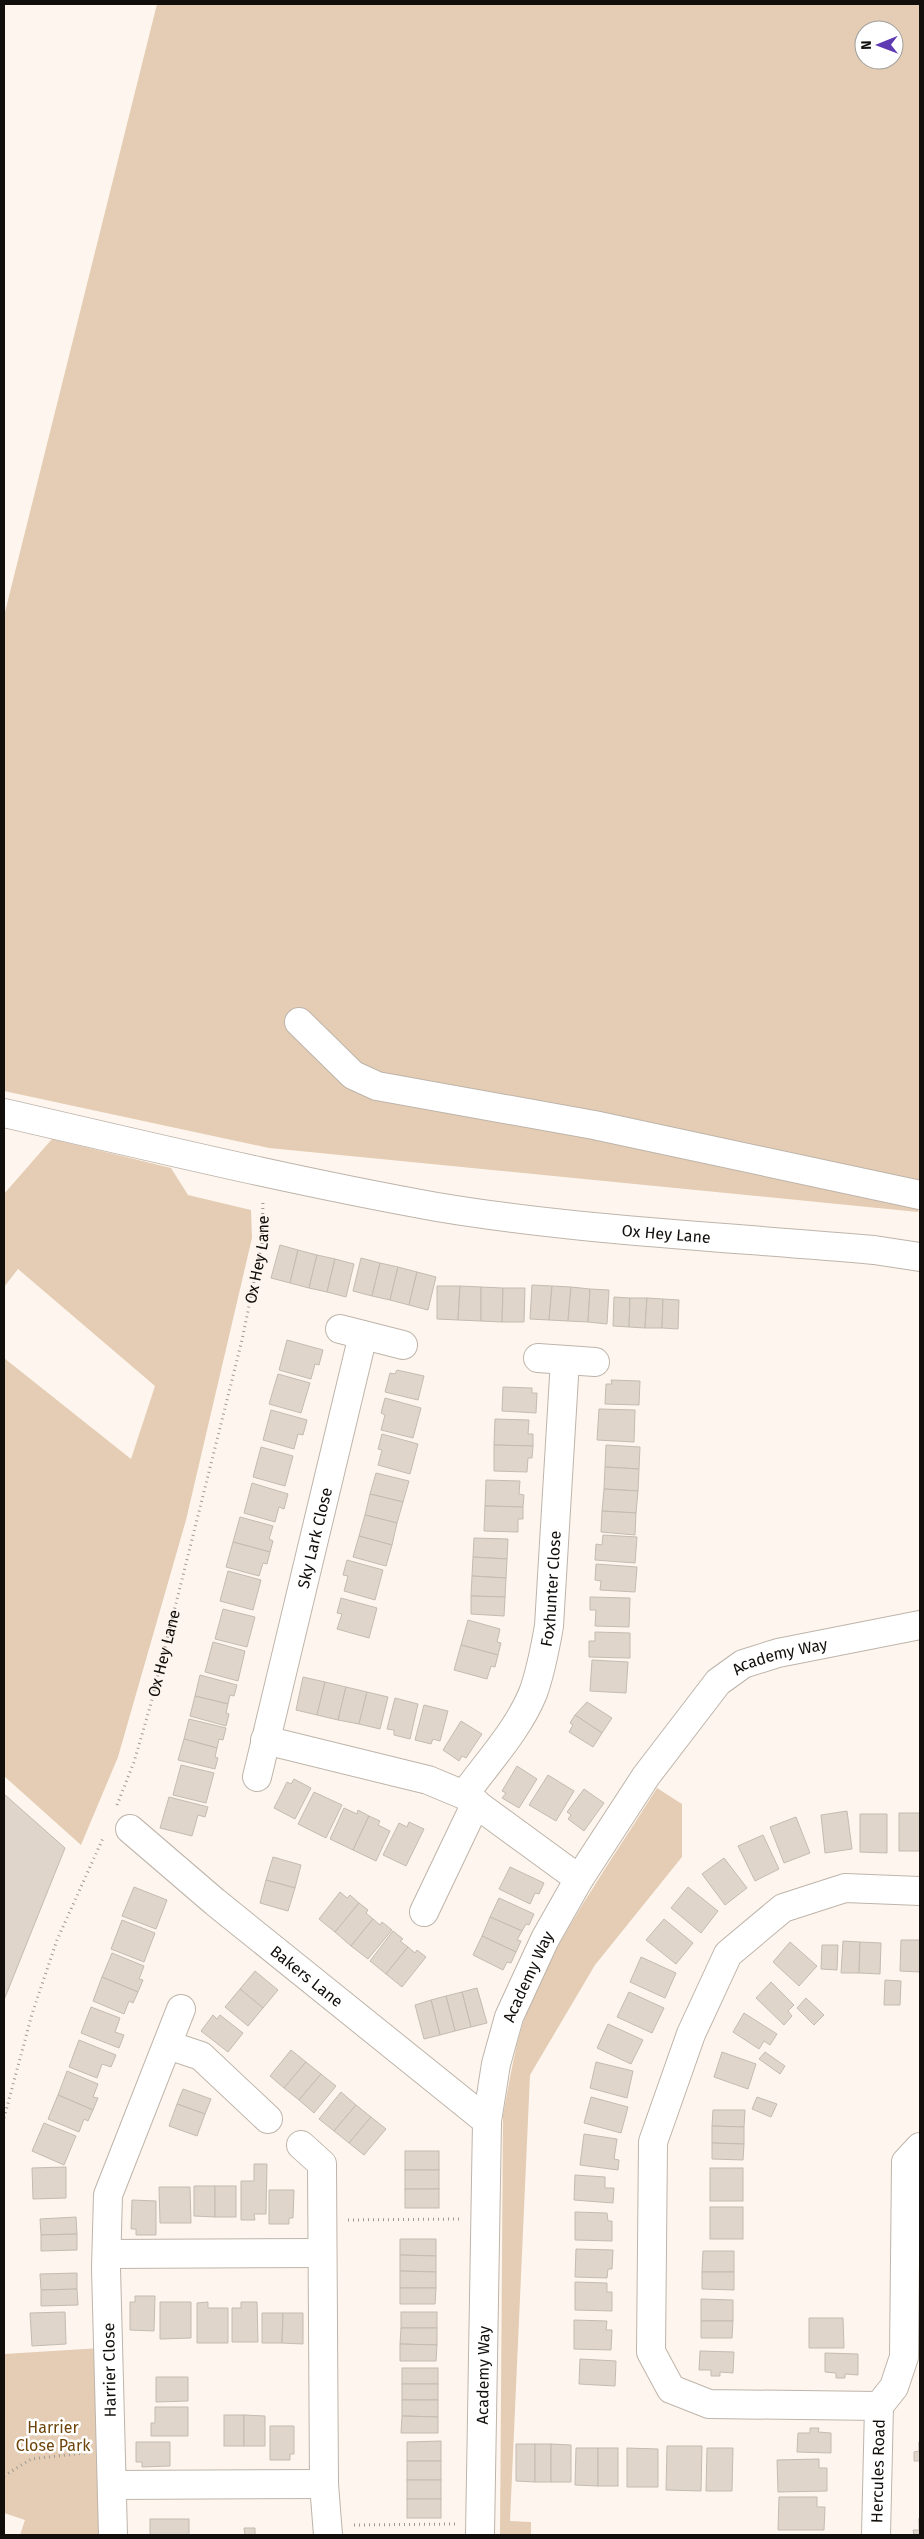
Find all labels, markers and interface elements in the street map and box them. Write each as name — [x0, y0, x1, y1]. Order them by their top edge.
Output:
north arrow — [854, 20, 904, 70]
text: N — [858, 40, 875, 50]
street label: Ox Hey Lane — [241, 1215, 273, 1305]
street label: Ox Hey Lane — [621, 1221, 711, 1247]
street label: Sky Lark Close — [294, 1485, 336, 1590]
street label: Foxhunter Close — [536, 1530, 565, 1648]
street label: Ox Hey Lane — [144, 1608, 184, 1699]
street label: Academy Way — [728, 1634, 829, 1679]
street label: Academy Way — [499, 1928, 558, 2024]
street label: Bakers Lane — [266, 1942, 347, 2011]
street label: Harrier Close — [99, 2323, 120, 2417]
street label: Academy Way — [473, 2325, 494, 2424]
park label: Harrier Close Park — [16, 2418, 91, 2455]
street label: Hercules Road — [867, 2419, 889, 2523]

